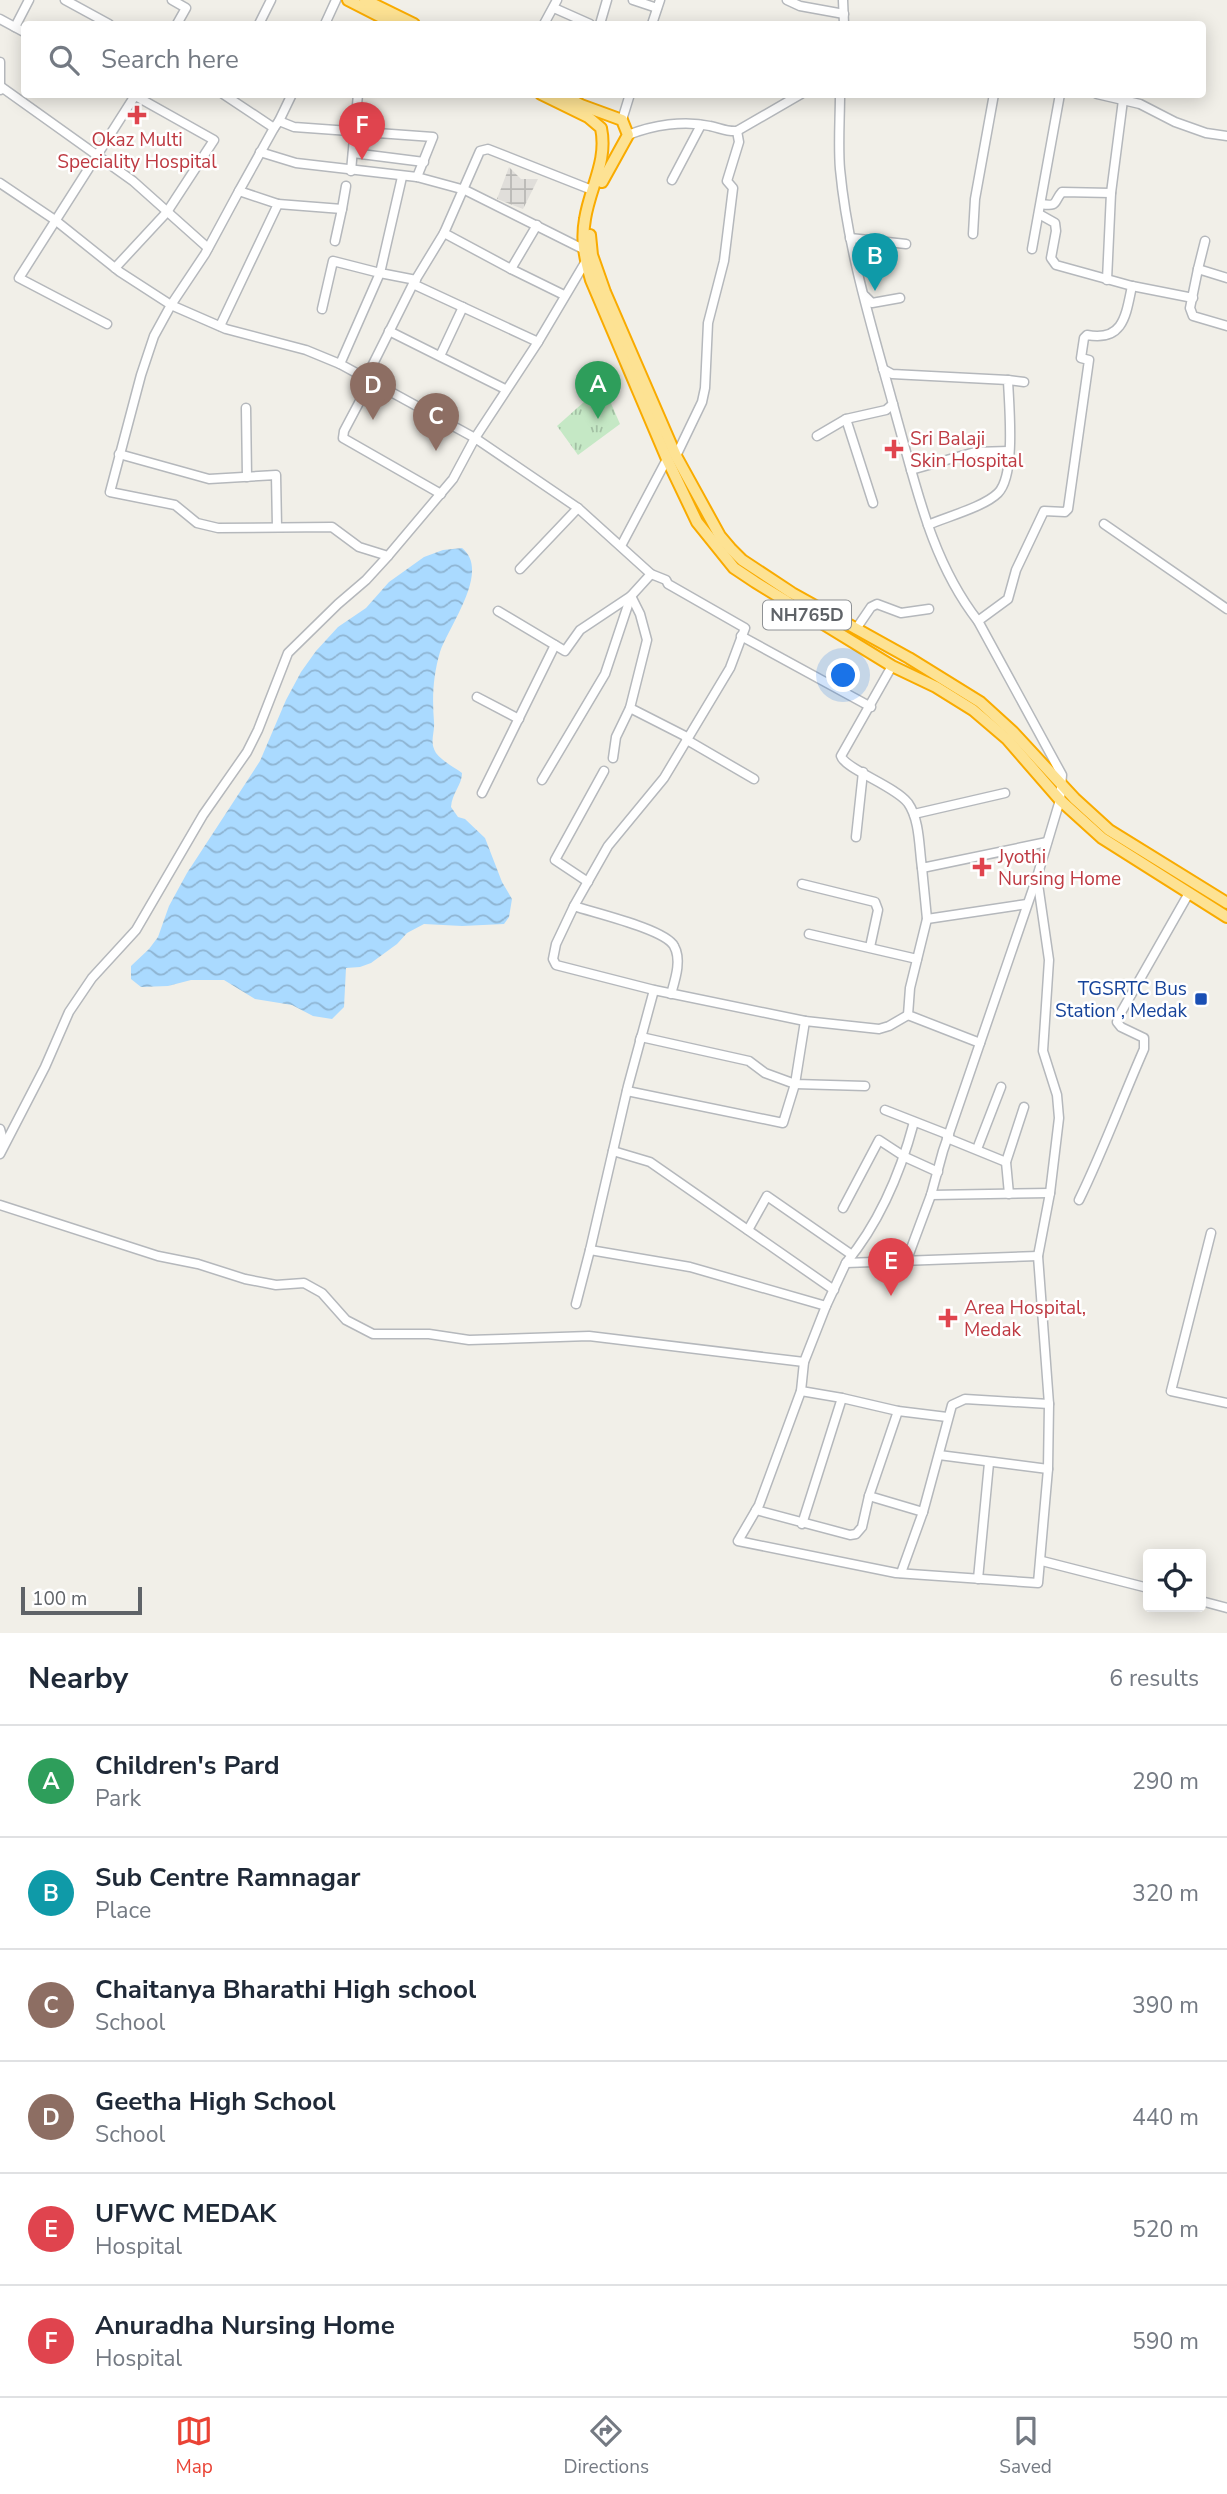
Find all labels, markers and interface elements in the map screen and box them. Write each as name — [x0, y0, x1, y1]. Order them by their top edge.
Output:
search box — [21, 21, 1206, 98]
icon: search — [45, 41, 83, 79]
text: Search here — [101, 42, 239, 77]
pin: F — [339, 102, 385, 160]
marker: Okaz Multi Speciality Hospital — [127, 105, 147, 125]
place label: Okaz Multi Speciality Hospital — [57, 127, 217, 175]
pin: B — [852, 233, 898, 291]
pin: A — [575, 361, 621, 419]
pin: D — [350, 362, 396, 420]
pin: C — [413, 393, 459, 451]
place label: Sri Balaji Skin Hospital — [910, 426, 1024, 474]
marker: Sri Balaji Skin Hospital — [884, 439, 904, 459]
road number: NH765D — [763, 600, 851, 630]
your location — [826, 658, 860, 692]
place label: Jyothi Nursing Home — [997, 844, 1121, 892]
marker: Jyothi Nursing Home — [972, 857, 992, 877]
place label: TGSRTC Bus Station , Medak — [1055, 976, 1187, 1024]
marker: TGSRTC Bus Station , Medak — [1193, 991, 1209, 1007]
pin: E — [868, 1238, 914, 1296]
place label: Area Hospital, Medak — [964, 1295, 1086, 1343]
marker: Area Hospital, Medak — [938, 1308, 958, 1328]
map controls — [1143, 1549, 1206, 1612]
button: locate — [1143, 1549, 1206, 1612]
scale bar — [21, 1584, 142, 1616]
text: 100 m — [32, 1586, 87, 1612]
text: Nearby — [28, 1658, 128, 1699]
text: 6 results — [1109, 1663, 1199, 1694]
text: Children's Pard — [95, 1748, 280, 1783]
text: A — [42, 1766, 60, 1797]
text: 290 m — [1132, 1766, 1199, 1797]
text: Park — [95, 1783, 141, 1814]
text: Sub Centre Ramnagar — [95, 1860, 361, 1895]
text: B — [43, 1878, 59, 1909]
text: 320 m — [1132, 1878, 1199, 1909]
text: Place — [95, 1895, 151, 1926]
text: Chaitanya Bharathi High school — [95, 1972, 476, 2007]
text: C — [43, 1990, 59, 2021]
text: 390 m — [1132, 1990, 1199, 2021]
text: School — [95, 2007, 165, 2038]
text: Geetha High School — [95, 2084, 336, 2119]
text: D — [42, 2102, 60, 2133]
text: 440 m — [1132, 2102, 1199, 2133]
text: School — [95, 2119, 165, 2150]
text: UFWC MEDAK — [95, 2196, 276, 2231]
text: E — [44, 2214, 58, 2245]
text: 520 m — [1132, 2214, 1199, 2245]
text: Hospital — [95, 2231, 182, 2262]
text: Anuradha Nursing Home — [95, 2308, 395, 2343]
text: F — [45, 2326, 57, 2357]
text: 590 m — [1132, 2326, 1199, 2357]
text: Hospital — [95, 2343, 182, 2374]
tab: Map — [175, 2412, 213, 2480]
tab: Directions — [563, 2412, 649, 2480]
tab: Saved — [999, 2412, 1052, 2480]

